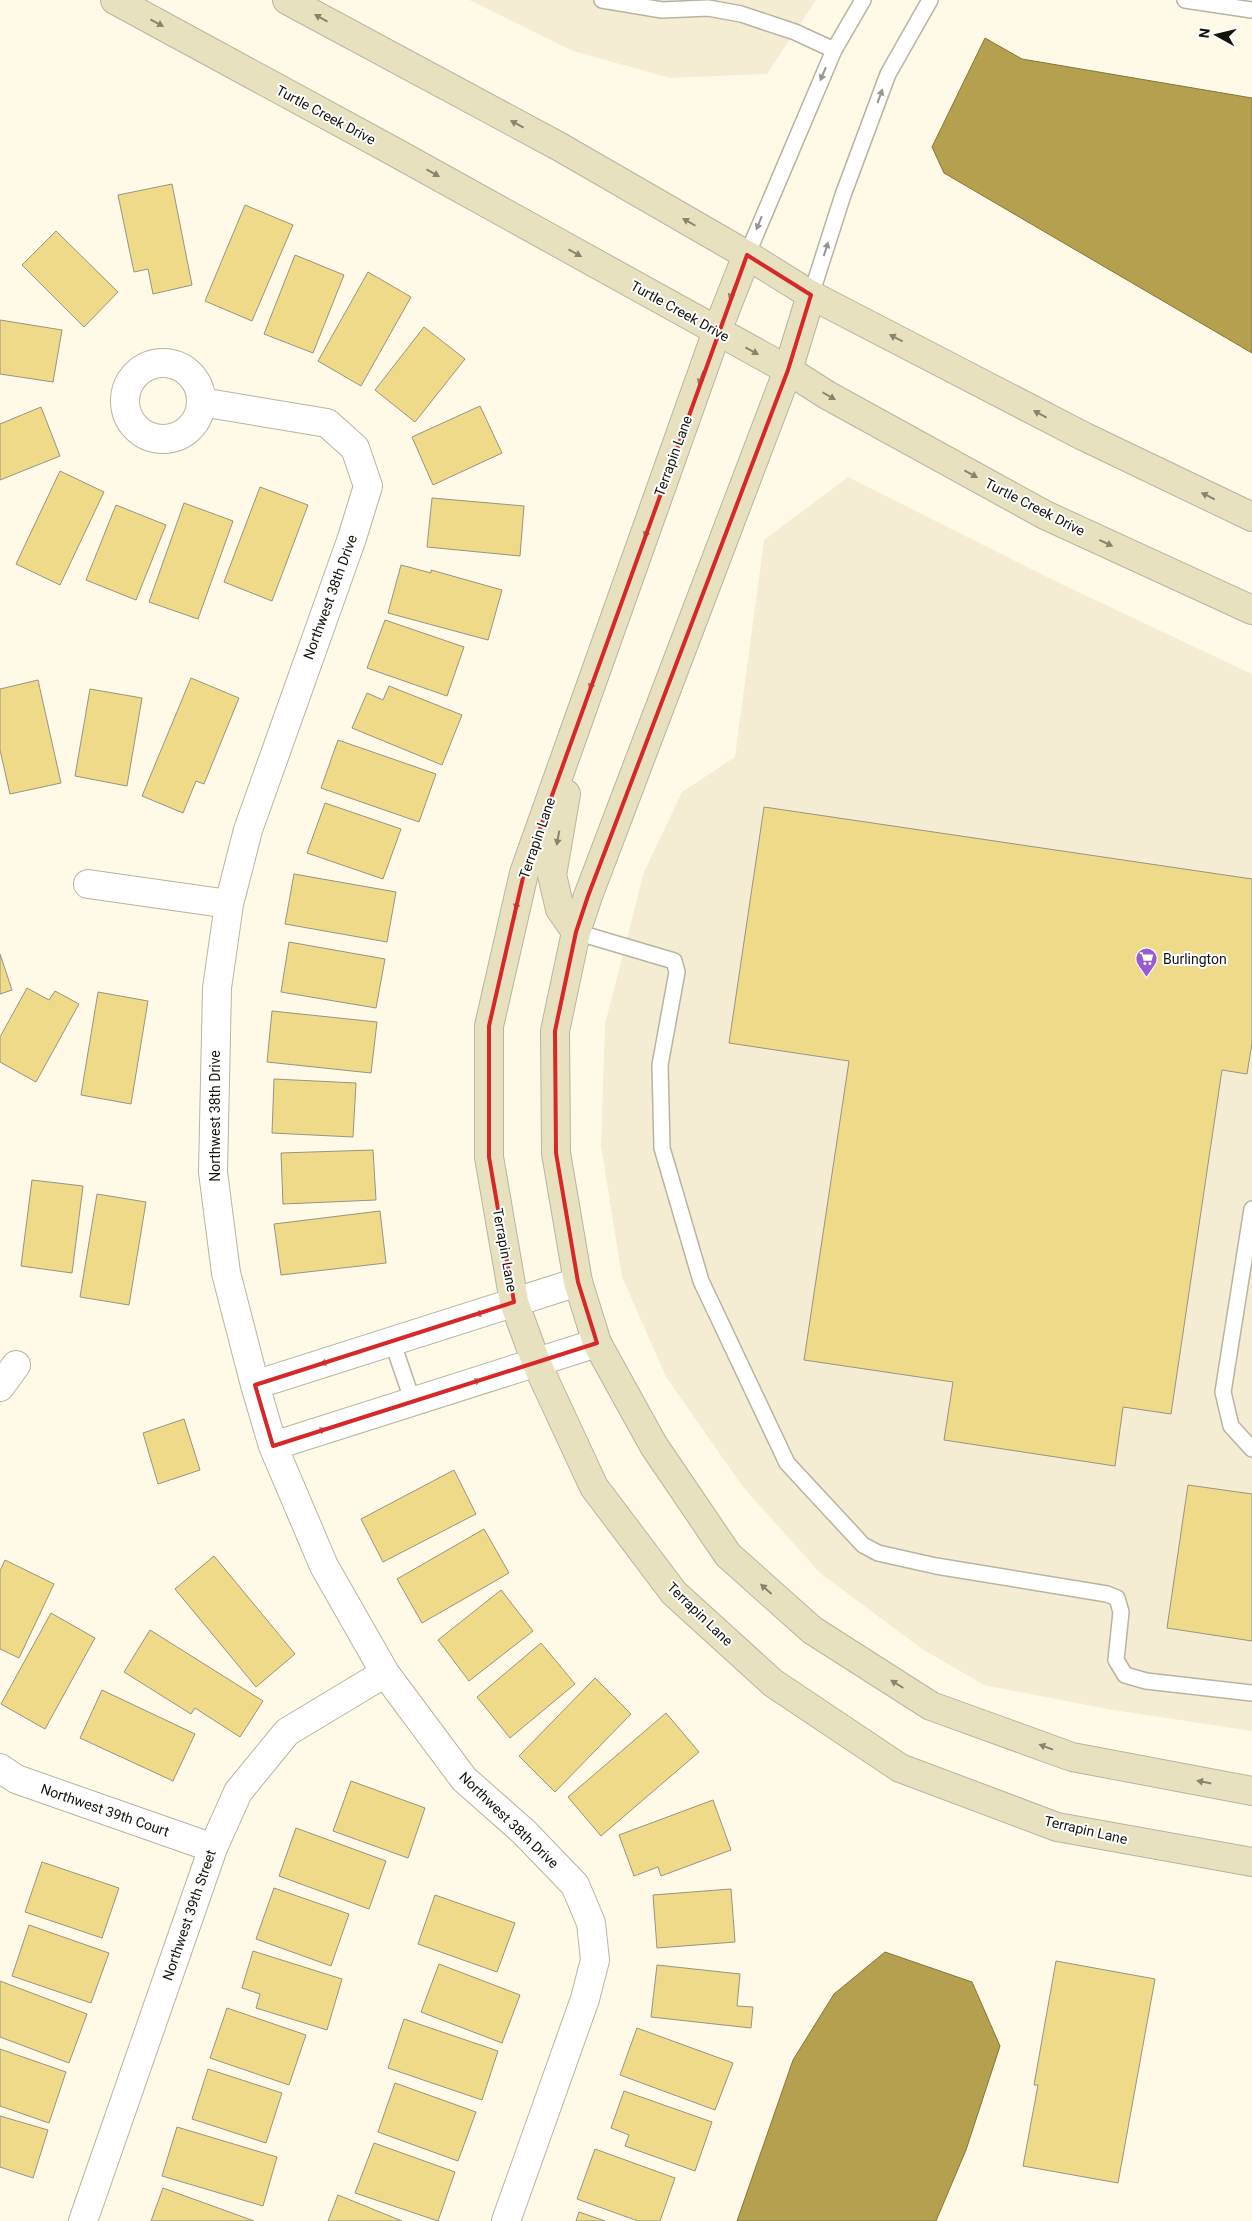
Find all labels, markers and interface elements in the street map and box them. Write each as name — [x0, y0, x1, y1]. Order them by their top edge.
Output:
north arrow — [1192, 10, 1242, 60]
one-way arrow — [314, 14, 327, 23]
one-way arrow — [150, 19, 165, 27]
text: N — [1196, 27, 1213, 39]
one-way arrow — [819, 67, 827, 81]
street label: Turtle Creek Drive — [274, 82, 378, 148]
one-way arrow — [877, 88, 884, 103]
one-way arrow — [510, 120, 525, 128]
one-way arrow — [427, 169, 440, 178]
one-way arrow — [755, 216, 763, 230]
one-way arrow — [682, 218, 696, 227]
one-way arrow — [822, 241, 830, 256]
one-way arrow — [568, 248, 582, 257]
street label: Turtle Creek Drive — [628, 277, 732, 345]
one-way arrow — [728, 286, 736, 301]
one-way arrow — [888, 334, 903, 342]
one-way arrow — [746, 346, 759, 355]
one-way arrow — [697, 370, 705, 385]
one-way arrow — [822, 391, 835, 400]
one-way arrow — [1033, 409, 1046, 418]
street label: Terrapin Lane — [651, 413, 695, 499]
one-way arrow — [964, 470, 978, 478]
street label: Turtle Creek Drive — [982, 475, 1088, 539]
one-way arrow — [1201, 492, 1215, 500]
one-way arrow — [643, 523, 650, 538]
street label: Northwest 38th Drive — [300, 532, 360, 662]
one-way arrow — [1098, 538, 1113, 547]
one-way arrow — [588, 676, 595, 691]
street label: Terrapin Lane — [516, 795, 558, 881]
one-way arrow — [554, 831, 562, 847]
one-way arrow — [513, 896, 521, 911]
supermarket icon: Burlington — [1135, 947, 1159, 978]
place label: Burlington — [1163, 951, 1227, 967]
street label: Northwest 38th Drive — [207, 1050, 223, 1182]
street label: Terrapin Lane — [490, 1207, 520, 1293]
one-way arrow — [474, 1309, 489, 1317]
one-way arrow — [320, 1359, 335, 1367]
one-way arrow — [467, 1378, 482, 1385]
one-way arrow — [312, 1427, 327, 1435]
street label: Terrapin Lane — [664, 1579, 736, 1649]
one-way arrow — [760, 1583, 772, 1595]
one-way arrow — [890, 1679, 903, 1689]
one-way arrow — [1038, 1743, 1053, 1750]
street label: Northwest 38th Drive — [456, 1769, 562, 1871]
one-way arrow — [1197, 1778, 1212, 1786]
street label: Northwest 39th Court — [39, 1781, 172, 1840]
street label: Terrapin Lane — [1043, 1813, 1129, 1847]
street label: Northwest 39th Street — [159, 1847, 219, 1982]

